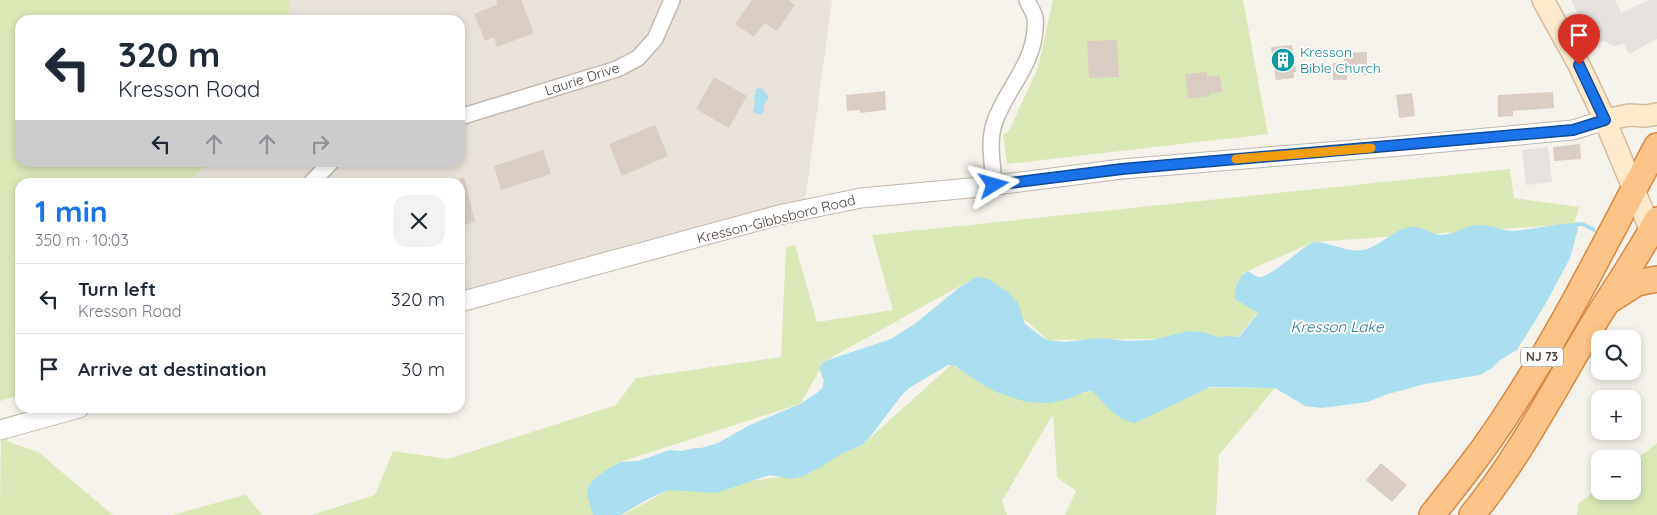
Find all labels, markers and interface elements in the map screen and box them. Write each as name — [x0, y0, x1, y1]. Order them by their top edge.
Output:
pin — [1558, 14, 1600, 65]
icon: arrive — [1565, 21, 1593, 49]
text: 320 m — [118, 32, 220, 76]
icon: left — [35, 35, 100, 100]
place label: Kresson Bible Church — [1300, 43, 1381, 77]
building icon: Kresson Bible Church — [1270, 47, 1296, 73]
street label: Laurie Drive — [542, 58, 622, 100]
text: Kresson Road — [118, 75, 260, 103]
icon: left — [147, 130, 175, 158]
icon: ahead — [200, 130, 228, 158]
icon: ahead — [253, 130, 281, 158]
icon: right — [306, 130, 334, 158]
position arrow — [967, 158, 1019, 210]
street label: Kresson-Gibbsboro Road — [695, 191, 857, 247]
text: 1 min — [35, 192, 108, 230]
button: close — [393, 195, 445, 247]
text: 350 m · 10:03 — [35, 230, 129, 250]
text: Turn left — [78, 277, 156, 301]
icon: left — [35, 285, 63, 313]
text: 320 m — [391, 287, 445, 311]
text: Kresson Road — [78, 301, 182, 321]
water label: Kresson Lake — [1290, 317, 1384, 336]
map controls — [1591, 330, 1641, 500]
button: search — [1591, 330, 1641, 380]
road number: NJ 73 — [1521, 348, 1563, 367]
icon: arrive — [35, 355, 63, 383]
text: Arrive at destination — [78, 357, 267, 381]
text: 30 m — [401, 357, 445, 381]
button: + — [1591, 390, 1641, 440]
button: − — [1591, 450, 1641, 500]

